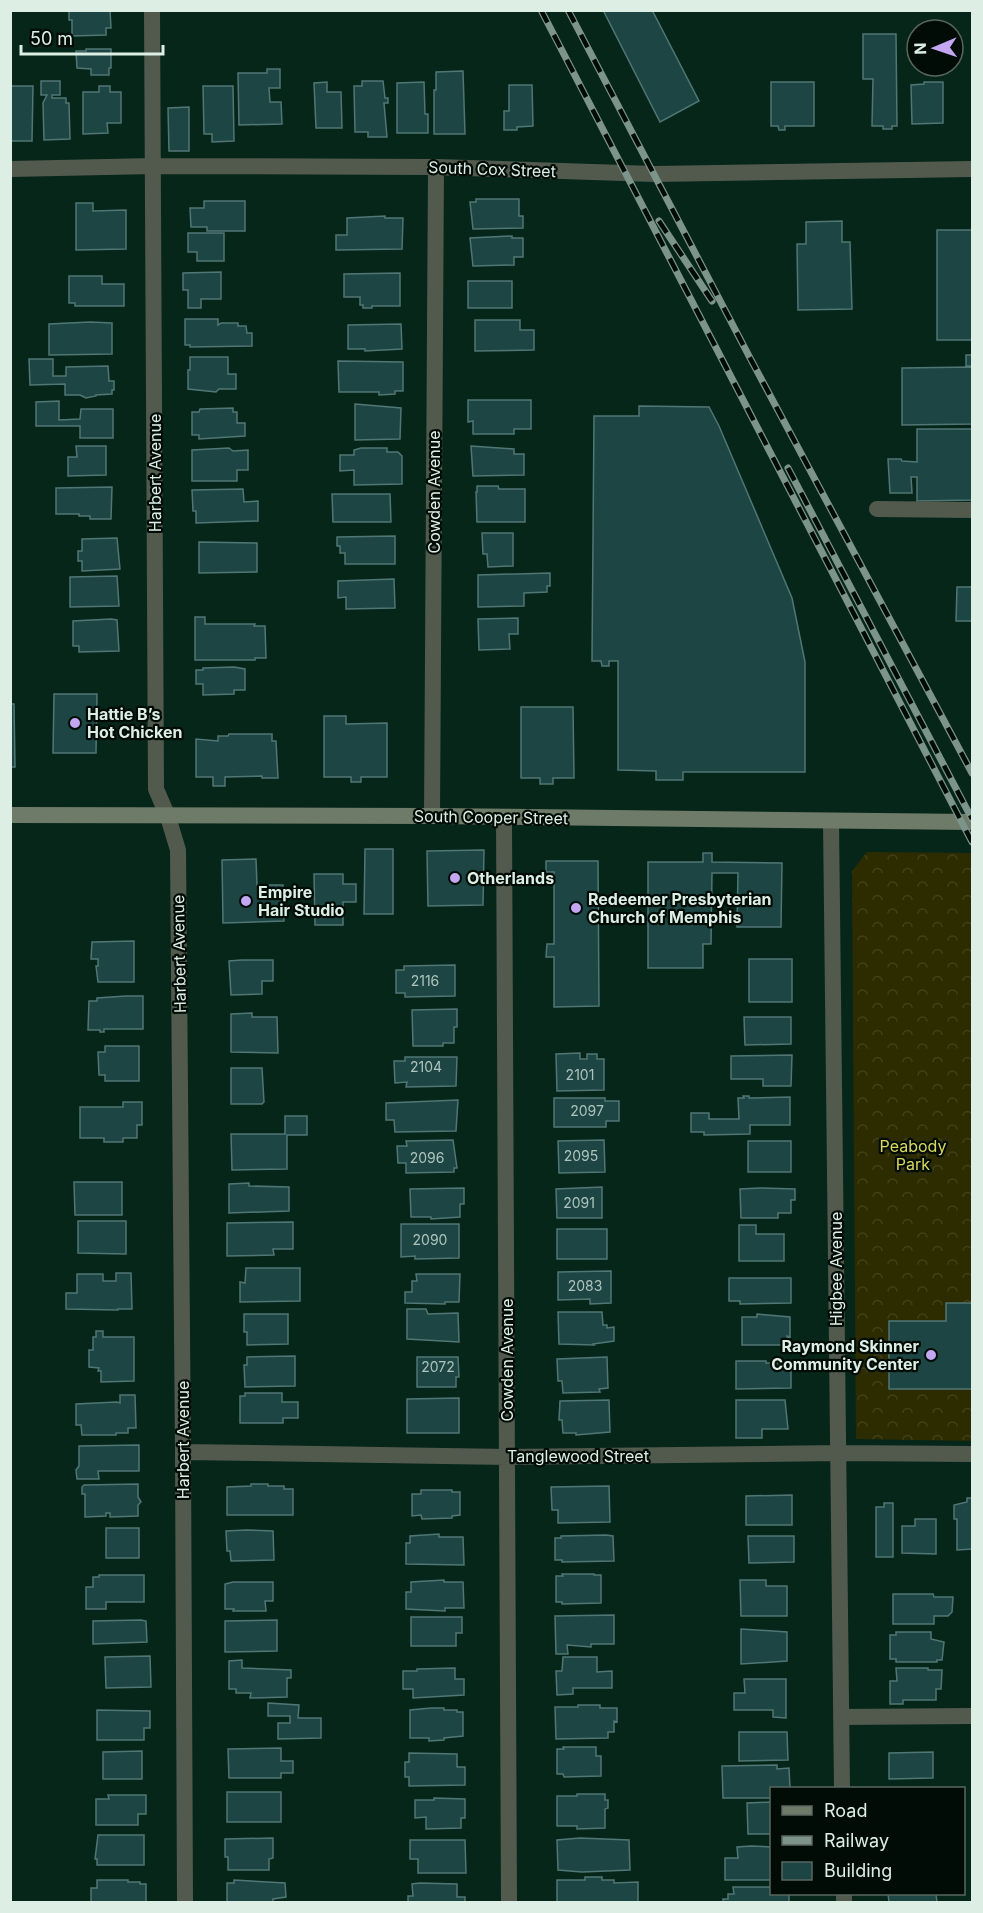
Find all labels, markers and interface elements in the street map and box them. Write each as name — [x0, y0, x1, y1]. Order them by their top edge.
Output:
scale bar — [21, 18, 164, 56]
north arrow — [905, 18, 965, 78]
text: 50 m — [30, 28, 73, 49]
text: N — [910, 42, 930, 55]
street label: South Cox Street — [428, 157, 556, 181]
street label: Harbert Avenue — [145, 414, 165, 532]
street label: Cowden Avenue — [424, 430, 444, 554]
place label: Hattie B’s Hot Chicken — [87, 704, 182, 742]
marker: Hattie B’s Hot Chicken — [68, 716, 82, 730]
street label: South Cooper Street — [414, 806, 568, 828]
place label: Otherlands — [467, 868, 554, 888]
marker: Otherlands — [448, 871, 462, 885]
place label: Empire Hair Studio — [258, 882, 345, 920]
place label: Redeemer Presbyterian Church of Memphis — [588, 889, 772, 927]
marker: Empire Hair Studio — [239, 894, 253, 908]
street label: Harbert Avenue — [168, 895, 190, 1013]
marker: Redeemer Presbyterian Church of Memphis — [569, 901, 583, 915]
house number: 2116 — [411, 972, 439, 989]
house number: 2104 — [410, 1058, 442, 1075]
house number: 2101 — [566, 1066, 594, 1083]
house number: 2097 — [570, 1102, 604, 1119]
park label: Peabody Park — [880, 1136, 946, 1174]
house number: 2095 — [564, 1147, 598, 1164]
house number: 2096 — [410, 1149, 444, 1166]
house number: 2091 — [563, 1194, 595, 1211]
street label: Higbee Avenue — [826, 1212, 846, 1326]
house number: 2090 — [413, 1231, 447, 1248]
house number: 2083 — [568, 1277, 602, 1294]
street label: Cowden Avenue — [497, 1298, 517, 1422]
place label: Raymond Skinner Community Center — [771, 1336, 919, 1374]
marker: Raymond Skinner Community Center — [924, 1348, 938, 1362]
house number: 2072 — [421, 1358, 455, 1375]
street label: Harbert Avenue — [173, 1381, 193, 1499]
street label: Tanglewood Street — [507, 1446, 649, 1466]
legend — [770, 1787, 965, 1895]
text: Road — [824, 1800, 867, 1821]
text: Railway — [824, 1830, 889, 1851]
text: Building — [824, 1860, 892, 1881]

